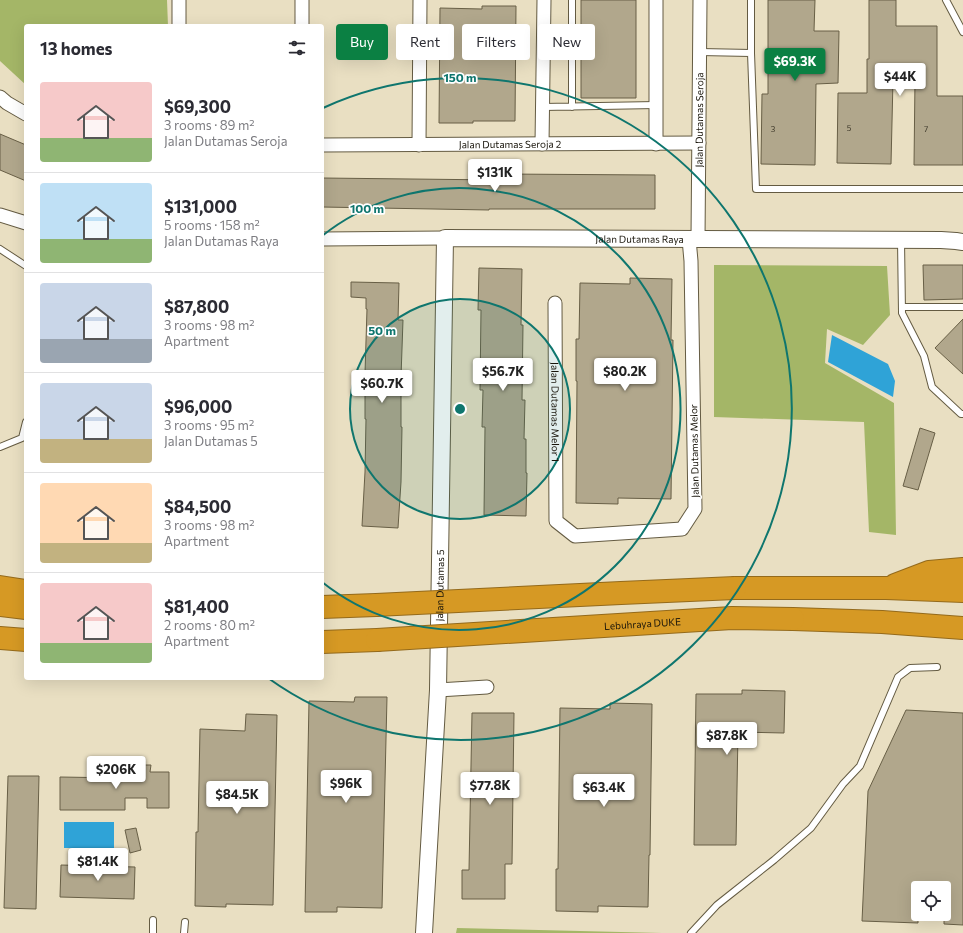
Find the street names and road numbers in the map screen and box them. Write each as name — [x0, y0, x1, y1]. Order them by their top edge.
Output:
street label: Jalan Dutamas Seroja — [693, 72, 705, 168]
street label: Jalan Dutamas Seroja 2 — [459, 138, 562, 150]
street label: Jalan Dutamas Raya — [595, 233, 684, 245]
street label: Jalan Dutamas Melor 1 — [549, 362, 562, 462]
street label: Jalan Dutamas Melor — [687, 404, 701, 498]
street label: Jalan Dutamas 5 — [433, 549, 446, 622]
street label: Lebuhraya DUKE — [604, 615, 681, 632]

